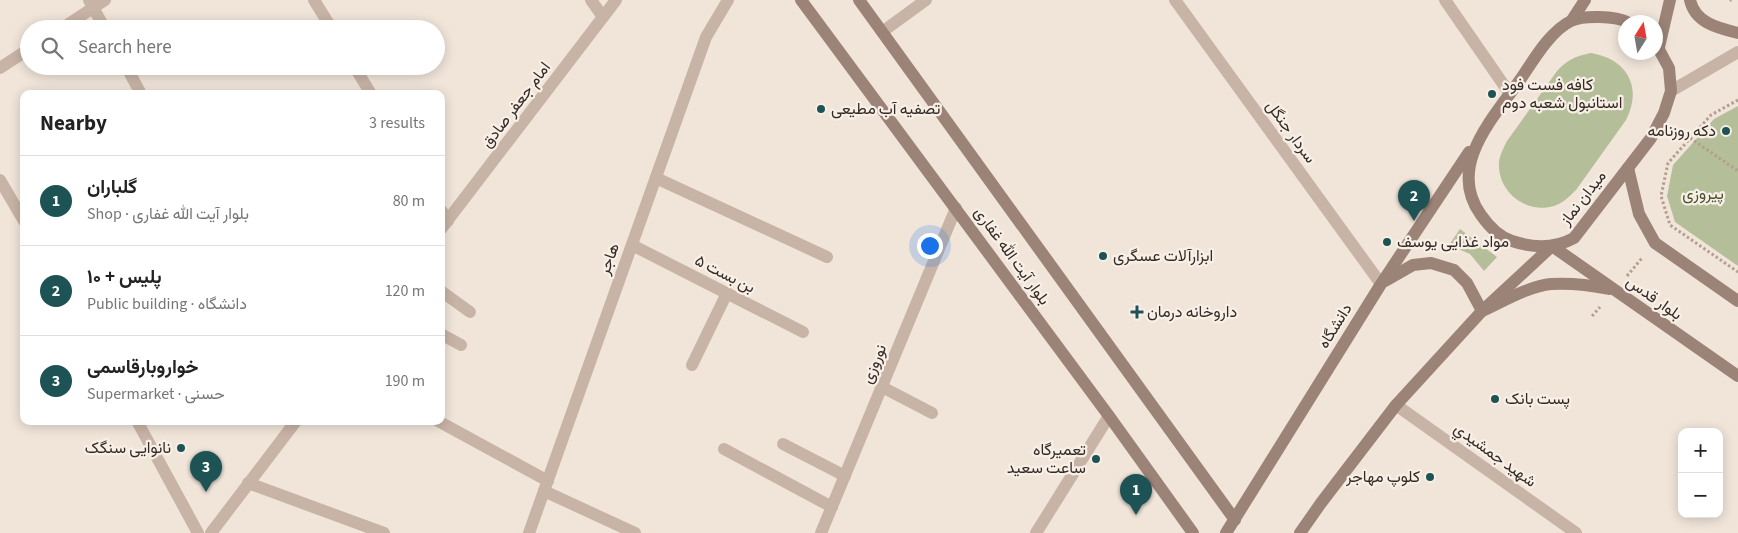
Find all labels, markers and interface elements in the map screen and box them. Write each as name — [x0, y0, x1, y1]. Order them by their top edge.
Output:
north arrow — [1618, 15, 1663, 60]
search box — [20, 20, 445, 75]
icon: search — [38, 34, 66, 62]
text: Search here — [78, 34, 172, 61]
street label: امام جعفر صادق — [476, 57, 556, 153]
place label: کافه فست فود استانبول شعبه دوم — [1502, 74, 1622, 114]
marker: کافه فست فود استانبول شعبه دوم — [1486, 88, 1498, 100]
street label: سردار جنگل — [1261, 96, 1321, 168]
place label: تصفیه آب مطیعی — [831, 98, 941, 120]
marker: تصفیه آب مطیعی — [815, 103, 827, 115]
text: Nearby — [40, 108, 107, 138]
text: 3 results — [369, 112, 425, 134]
place label: دکه روزنامه — [1648, 120, 1716, 142]
marker: دکه روزنامه — [1720, 125, 1732, 137]
street label: میدان نماز — [1554, 166, 1611, 231]
text: گلباران — [87, 174, 137, 201]
pin: 2 — [1398, 180, 1430, 221]
park label: پیروزی — [1682, 183, 1724, 205]
text: 1 — [52, 190, 60, 212]
text: 80 m — [393, 190, 425, 212]
street label: بلوار آیت الله غفاری — [969, 202, 1055, 310]
text: Shop · بلوار آیت الله غفاری — [87, 203, 249, 225]
place label: مواد غذایی یوسف — [1397, 231, 1509, 253]
your location — [917, 233, 943, 259]
marker: مواد غذایی یوسف — [1381, 236, 1393, 248]
street label: هاجر — [593, 240, 625, 279]
place label: ابزارآلات عسگری — [1113, 245, 1213, 267]
street label: بن بست ۵ — [691, 249, 759, 299]
marker: ابزارآلات عسگری — [1097, 250, 1109, 262]
text: پلیس + ۱۰ — [87, 264, 162, 291]
street label: بلوار قدس — [1621, 271, 1687, 325]
text: 2 — [52, 280, 60, 302]
text: 120 m — [385, 280, 425, 302]
text: Public building · دانشگاه — [87, 293, 247, 315]
street label: دانشگاه — [1313, 299, 1357, 353]
place label: داروخانه درمان — [1147, 301, 1237, 323]
marker: داروخانه درمان — [1131, 306, 1143, 318]
street label: نوروزی — [856, 341, 892, 387]
text: خواروبارقاسمی — [87, 354, 198, 381]
text: 3 — [52, 370, 60, 392]
text: 190 m — [385, 370, 425, 392]
text: Supermarket · حسنی — [87, 383, 225, 405]
place label: پست بانک — [1505, 388, 1570, 410]
marker: پست بانک — [1489, 393, 1501, 405]
street label: شهيد جمشيدي — [1448, 418, 1541, 494]
map controls — [1678, 428, 1723, 518]
button: + — [1678, 428, 1723, 473]
place label: نانوایی سنگک — [85, 437, 171, 459]
place label: تعمیرگاه ساعت سعید — [1007, 439, 1086, 479]
marker: نانوایی سنگک — [175, 442, 187, 454]
pin: 3 — [190, 451, 222, 492]
marker: تعمیرگاه ساعت سعید — [1090, 453, 1102, 465]
place label: کلوپ مهاجر — [1345, 466, 1420, 488]
marker: کلوپ مهاجر — [1424, 471, 1436, 483]
button: − — [1678, 473, 1723, 518]
pin: 1 — [1120, 474, 1152, 515]

